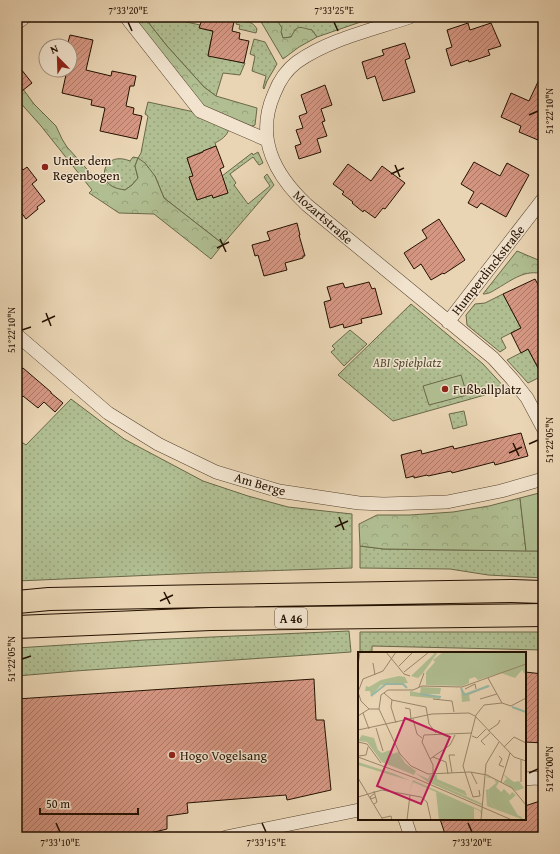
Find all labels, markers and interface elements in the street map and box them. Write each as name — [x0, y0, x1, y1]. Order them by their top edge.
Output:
text: 7°33'20"E — [108, 3, 148, 18]
text: 7°33'25"E — [314, 3, 354, 18]
north arrow — [38, 38, 78, 78]
text: N — [48, 40, 61, 58]
text: 51°22'10"N — [542, 88, 557, 134]
place label: Unter dem Regenbogen — [53, 151, 120, 185]
marker: Unter dem Regenbogen — [40, 162, 50, 172]
street label: Mozartstraße — [289, 186, 357, 248]
street label: Humperdinckstraße — [447, 221, 529, 319]
text: 51°22'10"N — [4, 307, 19, 353]
park label: ABI Spielplatz — [372, 353, 441, 372]
place label: Fußballplatz — [453, 380, 522, 399]
marker: Fußballplatz — [440, 384, 450, 394]
text: 51°22'05"N — [542, 417, 557, 463]
street label: Am Berge — [232, 468, 288, 500]
road number: A 46 — [275, 608, 307, 628]
text: 51°22'05"N — [4, 636, 19, 682]
inset map — [358, 652, 526, 820]
place label: Hogo Vogelsang — [180, 746, 267, 765]
text: 51°22'00"N — [542, 746, 557, 792]
marker: Hogo Vogelsang — [167, 750, 177, 760]
scale bar — [40, 790, 138, 816]
text: 50 m — [46, 795, 70, 812]
text: 7°33'10"E — [40, 835, 80, 850]
text: 7°33'15"E — [246, 835, 286, 850]
text: 7°33'20"E — [452, 835, 492, 850]

